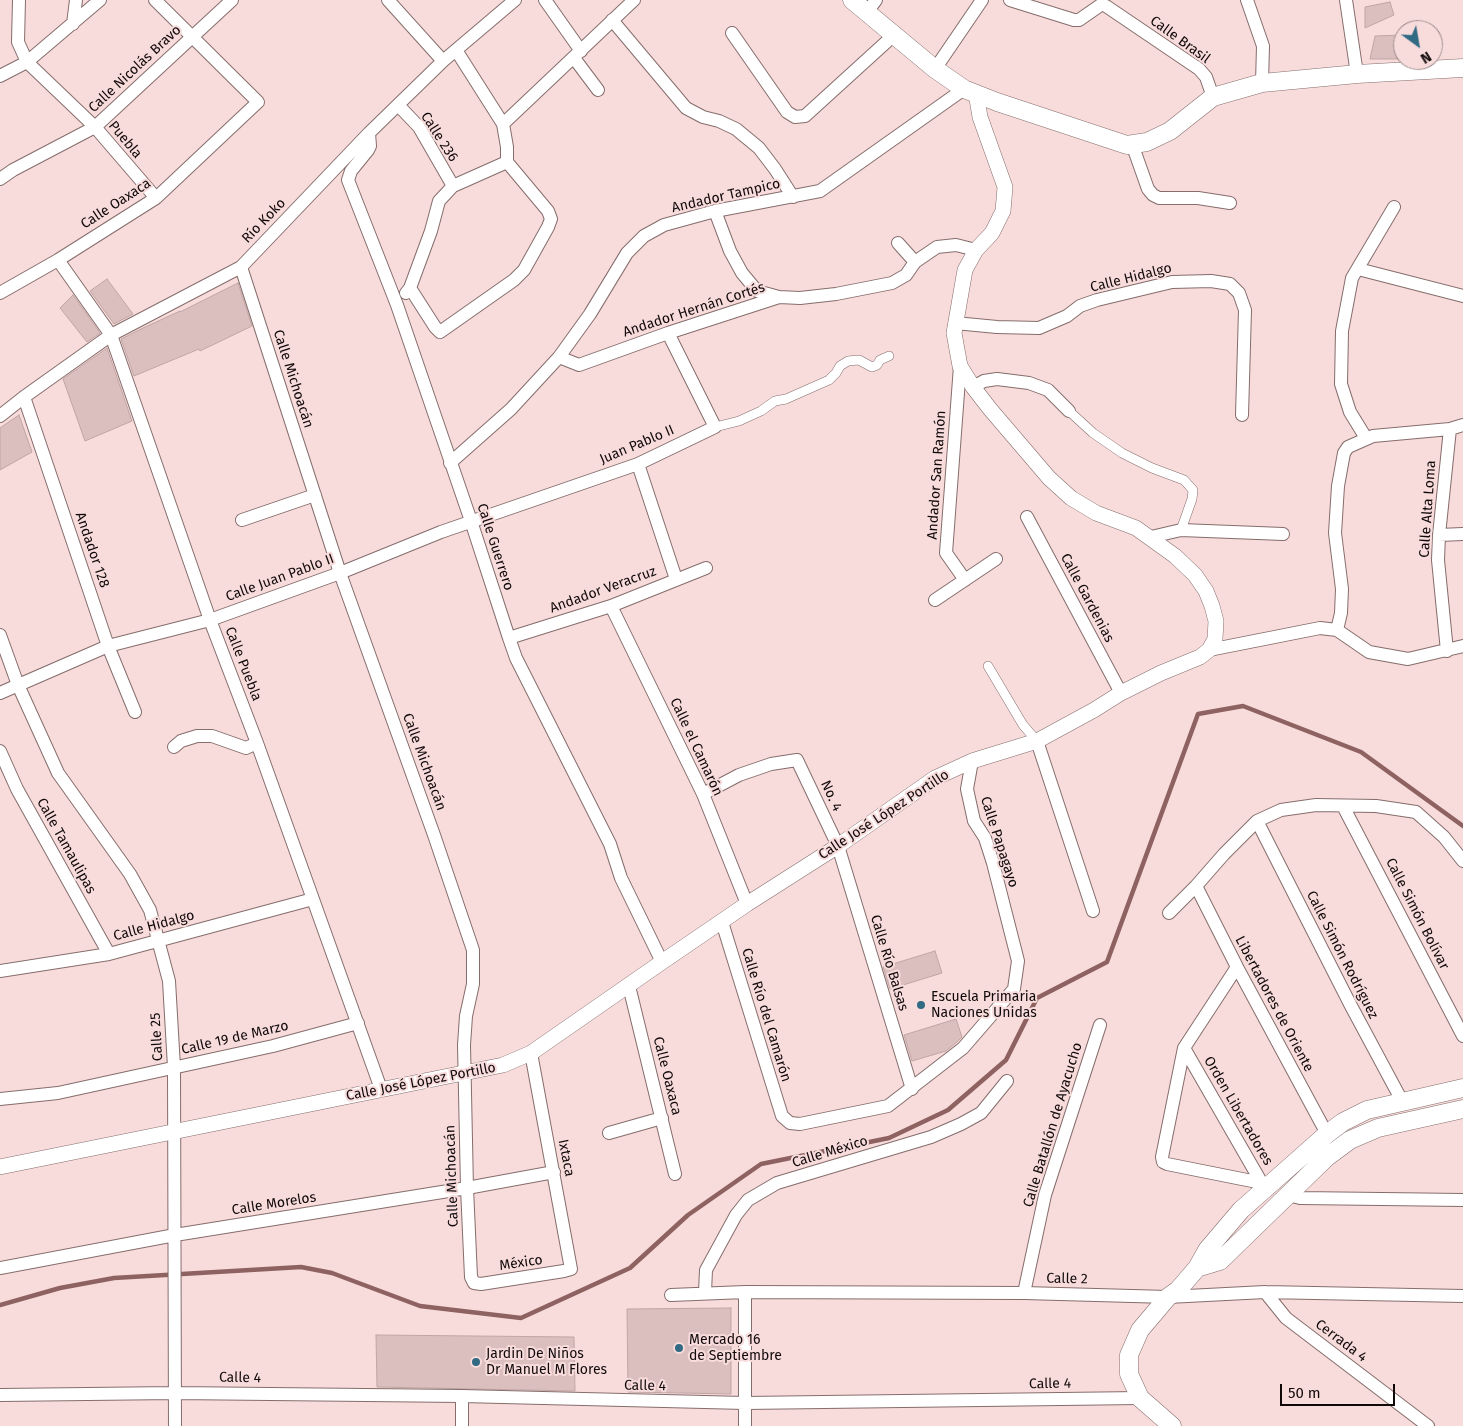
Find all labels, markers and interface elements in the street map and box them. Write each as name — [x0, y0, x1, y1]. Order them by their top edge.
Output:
street label: Calle Brasil — [1147, 13, 1213, 67]
north arrow — [1393, 20, 1443, 70]
street label: Calle Nicolás Bravo — [85, 22, 185, 116]
text: N — [1417, 48, 1434, 67]
street label: Calle 236 — [417, 109, 461, 165]
street label: Puebla — [105, 118, 145, 162]
street label: Calle Oaxaca — [78, 175, 154, 233]
street label: Andador Tampico — [670, 175, 782, 217]
street label: Río Koko — [239, 195, 289, 247]
street label: Calle Hidalgo — [1089, 260, 1173, 296]
street label: Andador Hernán Cortés — [621, 279, 767, 341]
street label: Calle Michoacán — [269, 328, 317, 430]
street label: Andador San Ramón — [924, 410, 950, 540]
street label: Juan Pablo II — [597, 422, 677, 468]
street label: Calle Alta Loma — [1416, 460, 1440, 558]
street label: Calle Guerrero — [473, 501, 517, 593]
street label: Andador 128 — [71, 510, 113, 590]
street label: Calle Juan Pablo II — [224, 551, 336, 605]
street label: Calle Gardenias — [1057, 551, 1117, 645]
street label: Andador Veracruz — [548, 563, 658, 617]
street label: Calle Puebla — [221, 625, 265, 703]
street label: Calle el Camarón — [666, 695, 726, 799]
street label: Calle Michoacán — [399, 711, 449, 813]
street label: Calle José López Portillo — [816, 767, 952, 863]
street label: No. 4 — [817, 778, 845, 814]
street label: Calle Papagayo — [976, 794, 1022, 890]
street label: Calle Tamaulipas — [33, 795, 99, 897]
street label: Calle Simón Bolívar — [1382, 856, 1452, 972]
street label: Calle Simón Rodríguez — [1302, 888, 1382, 1022]
street label: Calle Hidalgo — [112, 907, 196, 945]
street label: Calle Río Balsas — [866, 913, 912, 1013]
street label: Libertadores de Oriente — [1231, 933, 1317, 1075]
street label: Calle Río del Camarón — [738, 946, 794, 1084]
place label: Escuela Primaria Naciones Unidas — [931, 989, 1037, 1022]
marker: Escuela Primaria Naciones Unidas — [915, 999, 927, 1011]
street label: Calle 25 — [147, 1012, 167, 1062]
street label: Calle 19 de Marzo — [180, 1018, 290, 1058]
street label: Calle Oaxaca — [649, 1035, 685, 1117]
street label: Calle Batallón de Ayacucho — [1020, 1041, 1086, 1209]
street label: Orden Libertadores — [1200, 1053, 1276, 1169]
street label: Calle José López Portillo — [345, 1059, 497, 1105]
street label: Calle Michoacán — [442, 1125, 462, 1227]
street label: Calle México — [790, 1133, 870, 1171]
street label: Ixtaca — [554, 1138, 578, 1178]
street label: Calle Morelos — [231, 1189, 317, 1219]
street label: México — [498, 1252, 544, 1274]
street label: Calle 2 — [1046, 1270, 1088, 1288]
street label: Cerrada 4 — [1312, 1316, 1370, 1366]
place label: Mercado 16 de Septiembre — [689, 1332, 782, 1364]
marker: Mercado 16 de Septiembre — [673, 1342, 685, 1354]
place label: Jardin De Niños Dr Manuel M Flores — [486, 1346, 607, 1378]
marker: Jardin De Niños Dr Manuel M Flores — [470, 1356, 482, 1368]
street label: Calle 4 — [219, 1369, 261, 1387]
scale bar — [1283, 1374, 1398, 1406]
street label: Calle 4 — [1029, 1375, 1071, 1393]
street label: Calle 4 — [624, 1377, 666, 1395]
text: 50 m — [1288, 1384, 1321, 1402]

